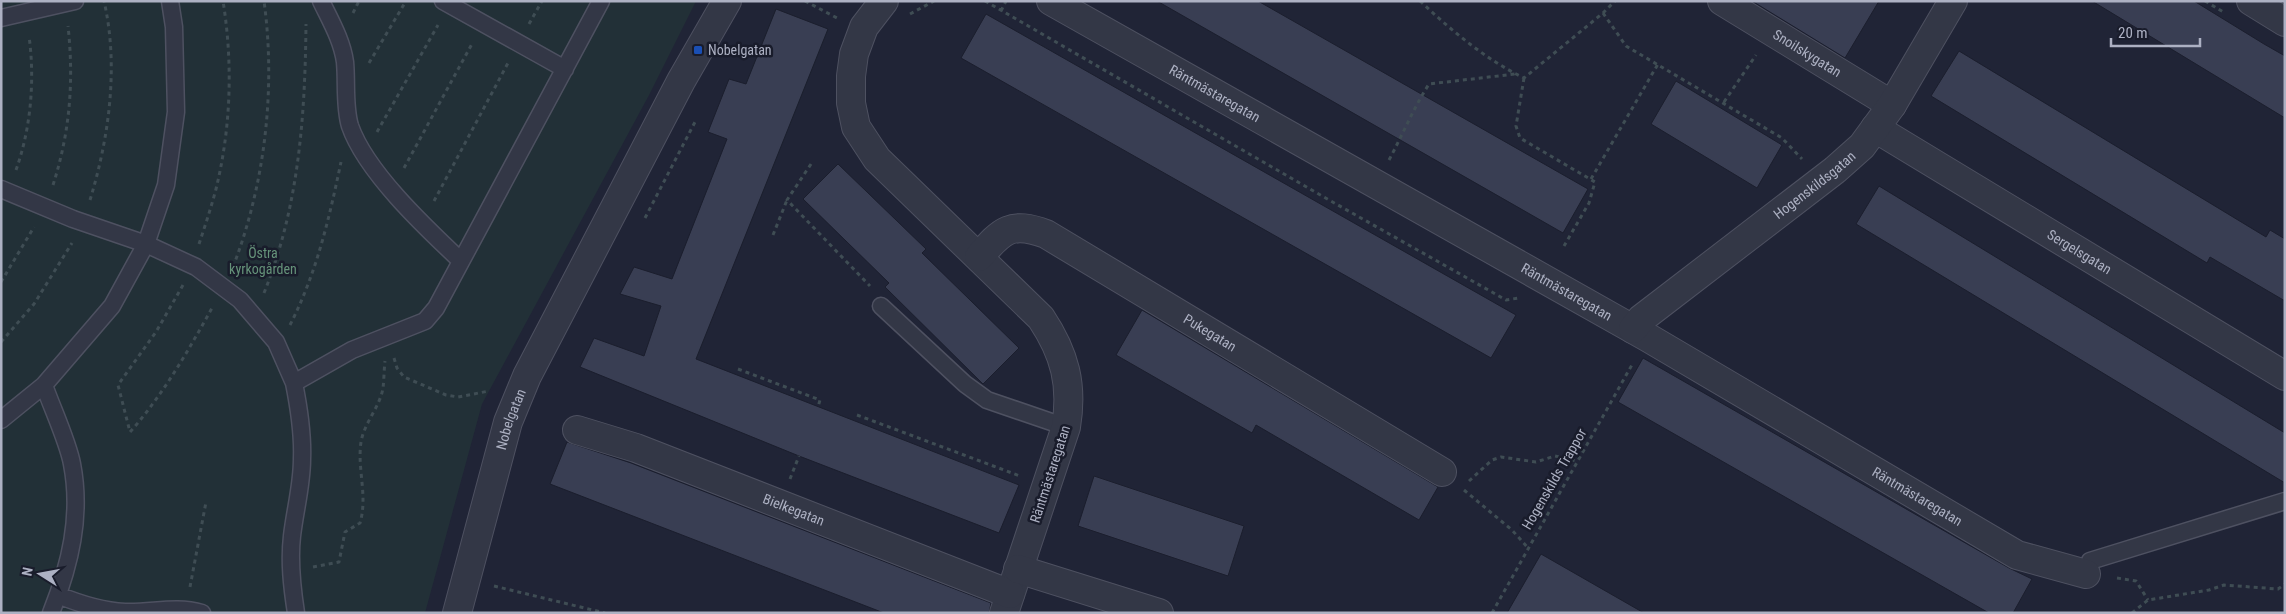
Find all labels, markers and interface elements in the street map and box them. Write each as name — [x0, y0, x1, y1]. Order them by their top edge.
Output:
scale bar — [2111, 15, 2200, 47]
text: 20 m — [2118, 24, 2148, 42]
street label: Snoilskygatan — [1770, 26, 1844, 80]
place label: Nobelgatan — [708, 42, 772, 58]
marker: Nobelgatan — [692, 44, 704, 56]
street label: Räntmästaregatan — [1167, 61, 1263, 125]
street label: Hogenskildsgatan — [1770, 148, 1859, 222]
street label: Sergelsgatan — [2044, 226, 2115, 277]
park label: Östra kyrkogården — [229, 245, 297, 277]
street label: Räntmästaregatan — [1519, 260, 1615, 324]
street label: Pukegatan — [1181, 311, 1239, 355]
street label: Nobelgatan — [493, 386, 529, 452]
street label: Räntmästaregatan — [1027, 423, 1073, 525]
street label: Hogenskilds Trappor — [1519, 426, 1589, 532]
street label: Räntmästaregatan — [1870, 464, 1965, 529]
street label: Bielkegatan — [761, 490, 827, 529]
north arrow — [15, 549, 65, 599]
text: N — [19, 566, 36, 577]

